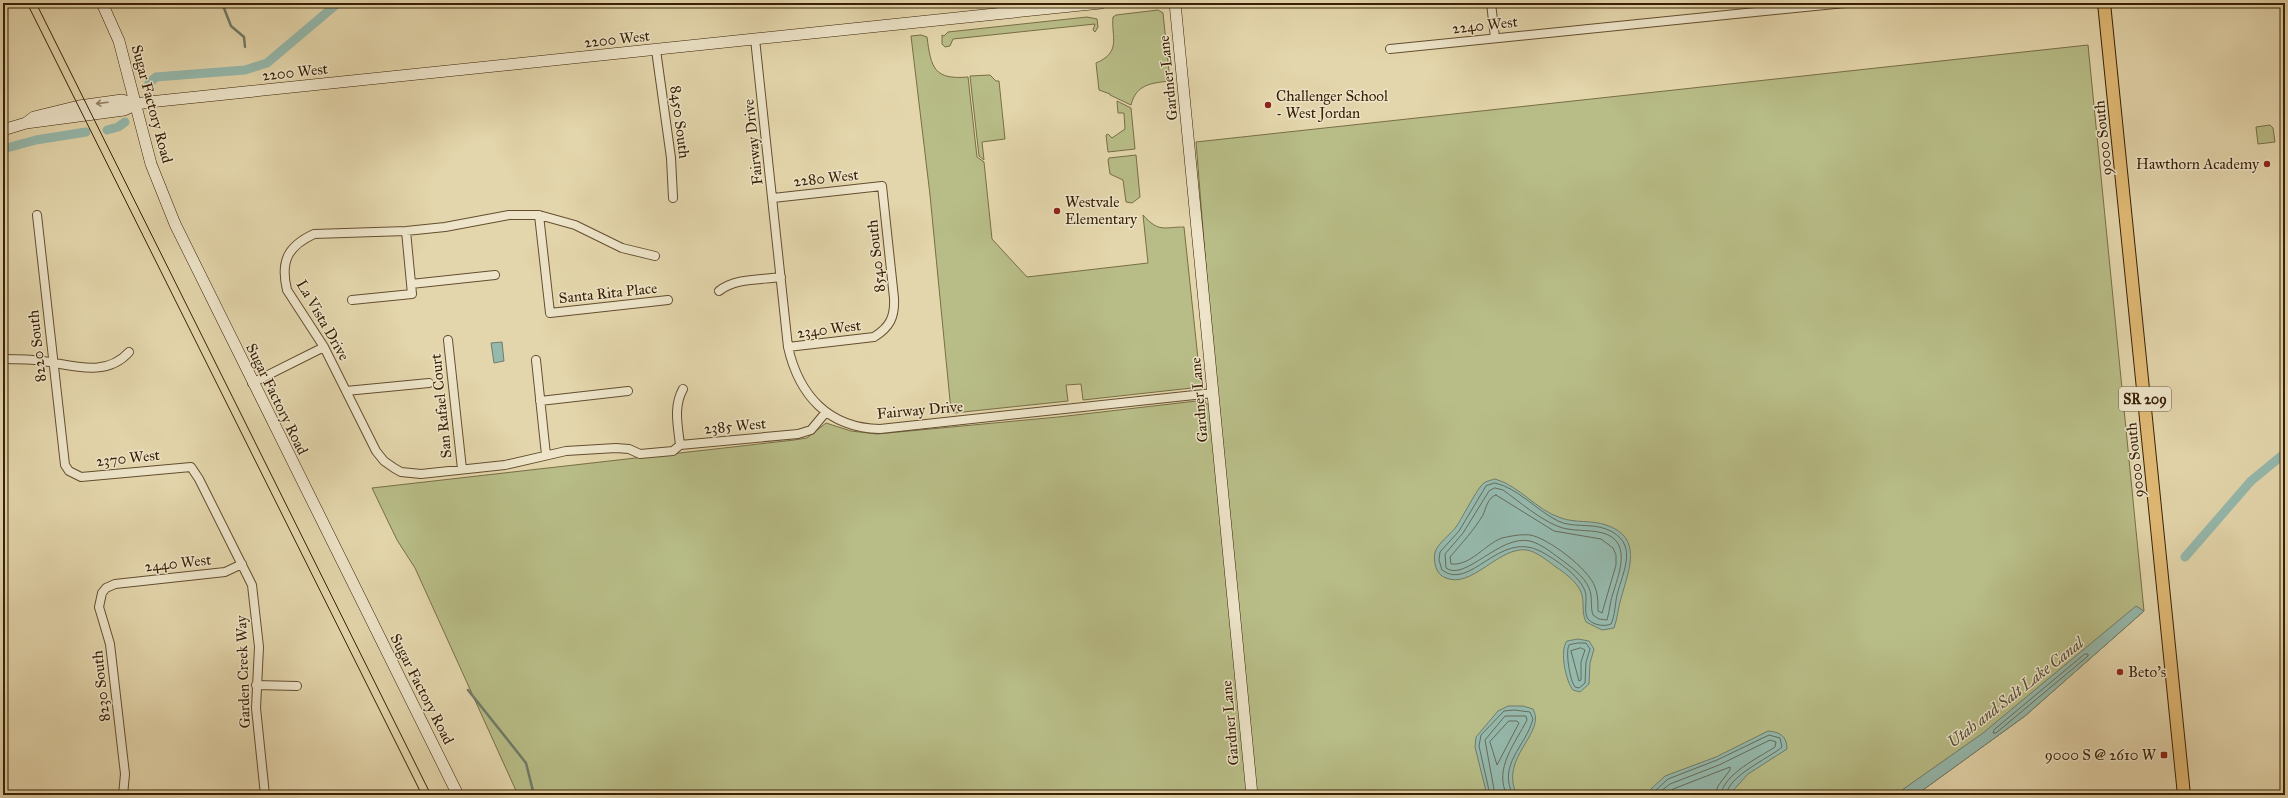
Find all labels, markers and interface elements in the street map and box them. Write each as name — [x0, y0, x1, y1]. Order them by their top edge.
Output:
street label: 2240 West — [1451, 13, 1519, 37]
street label: 2200 West — [583, 27, 651, 51]
street label: Gardner Lane — [1155, 35, 1181, 121]
street label: Sugar Factory Road — [128, 43, 177, 166]
street label: 2200 West — [261, 60, 329, 84]
street label: 8450 South — [667, 85, 693, 160]
place label: Challenger School - West Jordan — [1276, 87, 1389, 123]
street label: Fairway Drive — [740, 98, 766, 186]
one-way arrow — [96, 99, 109, 106]
street label: 9000 South — [2090, 99, 2116, 176]
marker: Challenger School - West Jordan — [1263, 100, 1273, 110]
place label: Hawthorn Academy — [2136, 155, 2260, 173]
marker: Hawthorn Academy — [2262, 159, 2272, 169]
street label: 2280 West — [793, 166, 860, 190]
place label: Westvale Elementary — [1065, 193, 1138, 228]
marker: Westvale Elementary — [1052, 206, 1062, 216]
street label: 8540 South — [863, 218, 889, 293]
street label: La Vista Drive — [293, 276, 353, 364]
street label: Santa Rita Place — [558, 279, 658, 307]
street label: 8220 South — [24, 308, 50, 383]
street label: 2340 West — [796, 316, 863, 342]
street label: Sugar Factory Road — [242, 340, 312, 458]
street label: San Rafael Court — [426, 352, 455, 459]
street label: Gardner Lane — [1186, 357, 1212, 443]
road number: SR 209 — [2119, 387, 2171, 411]
street label: Fairway Drive — [876, 397, 964, 423]
street label: 2385 West — [703, 414, 767, 438]
street label: 9000 South — [2122, 421, 2148, 498]
street label: 2370 West — [95, 446, 161, 470]
street label: 2440 West — [144, 550, 213, 575]
street label: Garden Creek Way — [232, 614, 254, 729]
street label: Sugar Factory Road — [386, 631, 458, 748]
water label: Utah and Salt Lake Canal — [1943, 632, 2089, 751]
street label: 8230 South — [88, 649, 114, 722]
place label: Beto's — [2128, 663, 2166, 681]
marker: Beto's — [2115, 667, 2125, 677]
street label: Gardner Lane — [1217, 680, 1243, 766]
place label: 9000 S @ 2610 W — [2045, 746, 2157, 764]
marker: 9000 S @ 2610 W — [2159, 750, 2169, 760]

